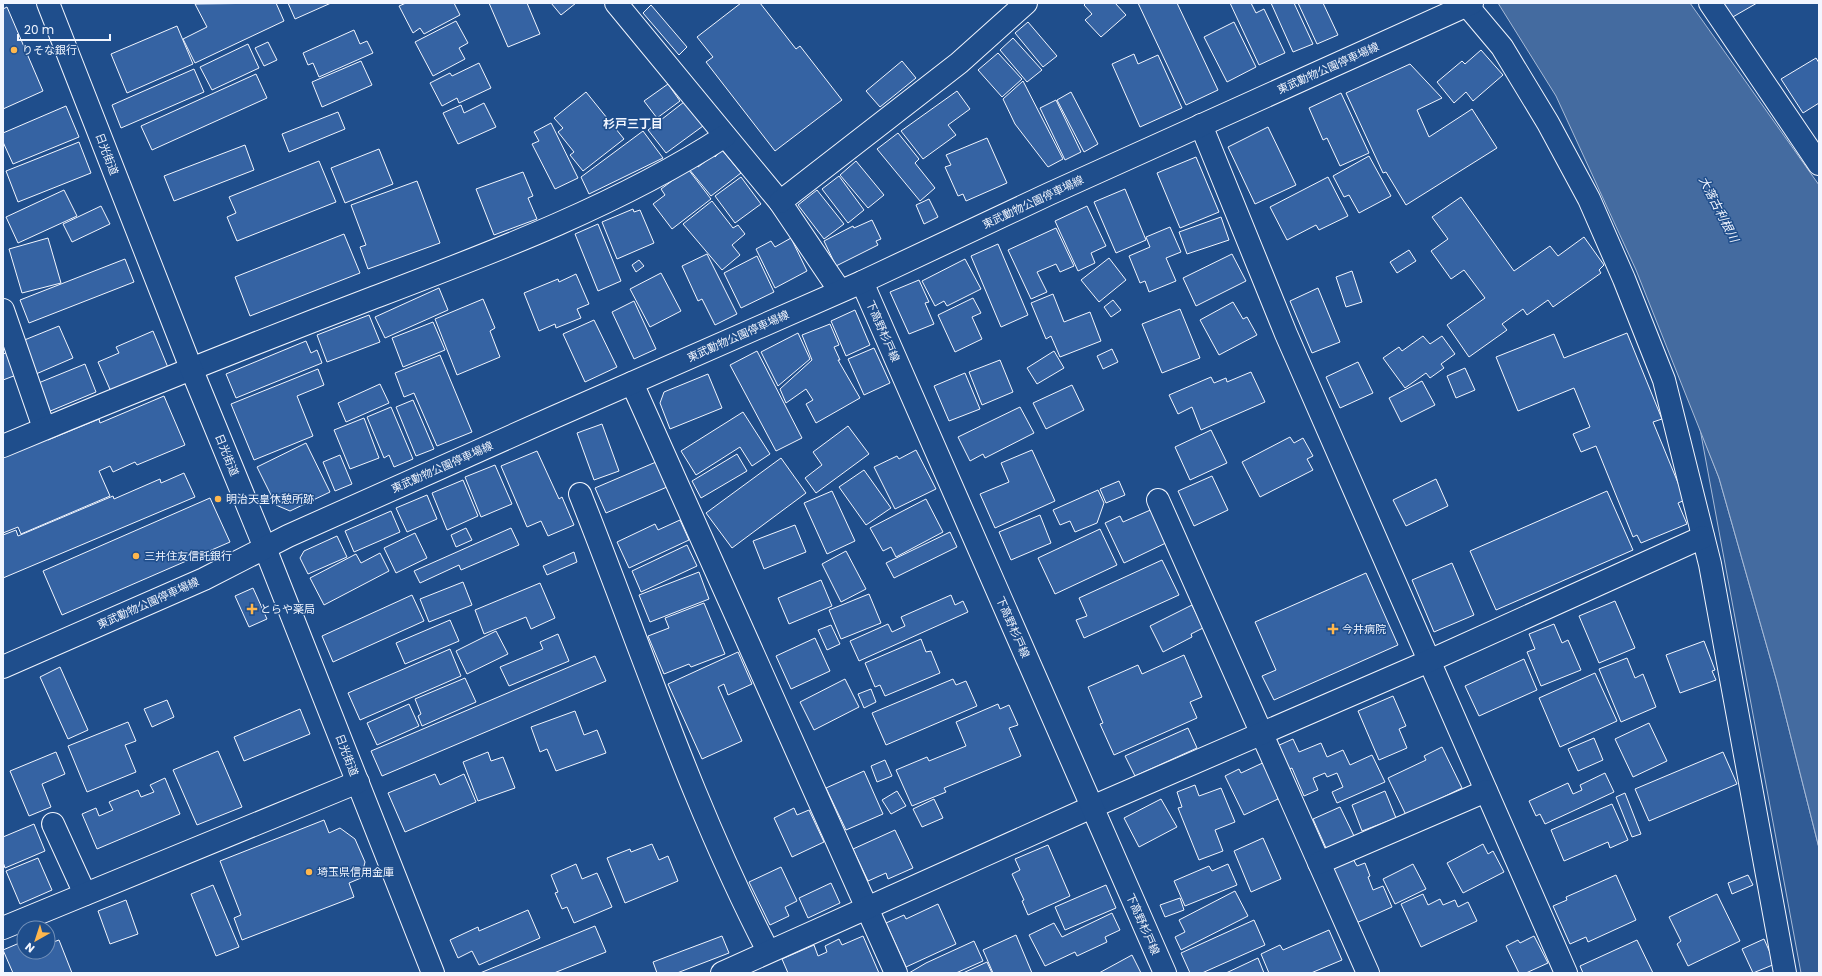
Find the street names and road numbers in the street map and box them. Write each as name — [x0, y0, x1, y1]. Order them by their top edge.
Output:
street label: 東武動物公園停車場線 — [1275, 38, 1381, 98]
street label: 日光街道 — [92, 131, 122, 177]
street label: 東武動物公園停車場線 — [980, 172, 1086, 232]
street label: 下高野杉戸線 — [862, 298, 904, 364]
street label: 東武動物公園停車場線 — [685, 306, 791, 366]
street label: 日光街道 — [211, 432, 243, 478]
street label: 東武動物公園停車場線 — [389, 437, 495, 497]
street label: 東武動物公園停車場線 — [95, 573, 201, 633]
street label: 下高野杉戸線 — [992, 594, 1034, 660]
street label: 日光街道 — [332, 732, 362, 778]
street label: 下高野杉戸線 — [1122, 891, 1164, 957]

